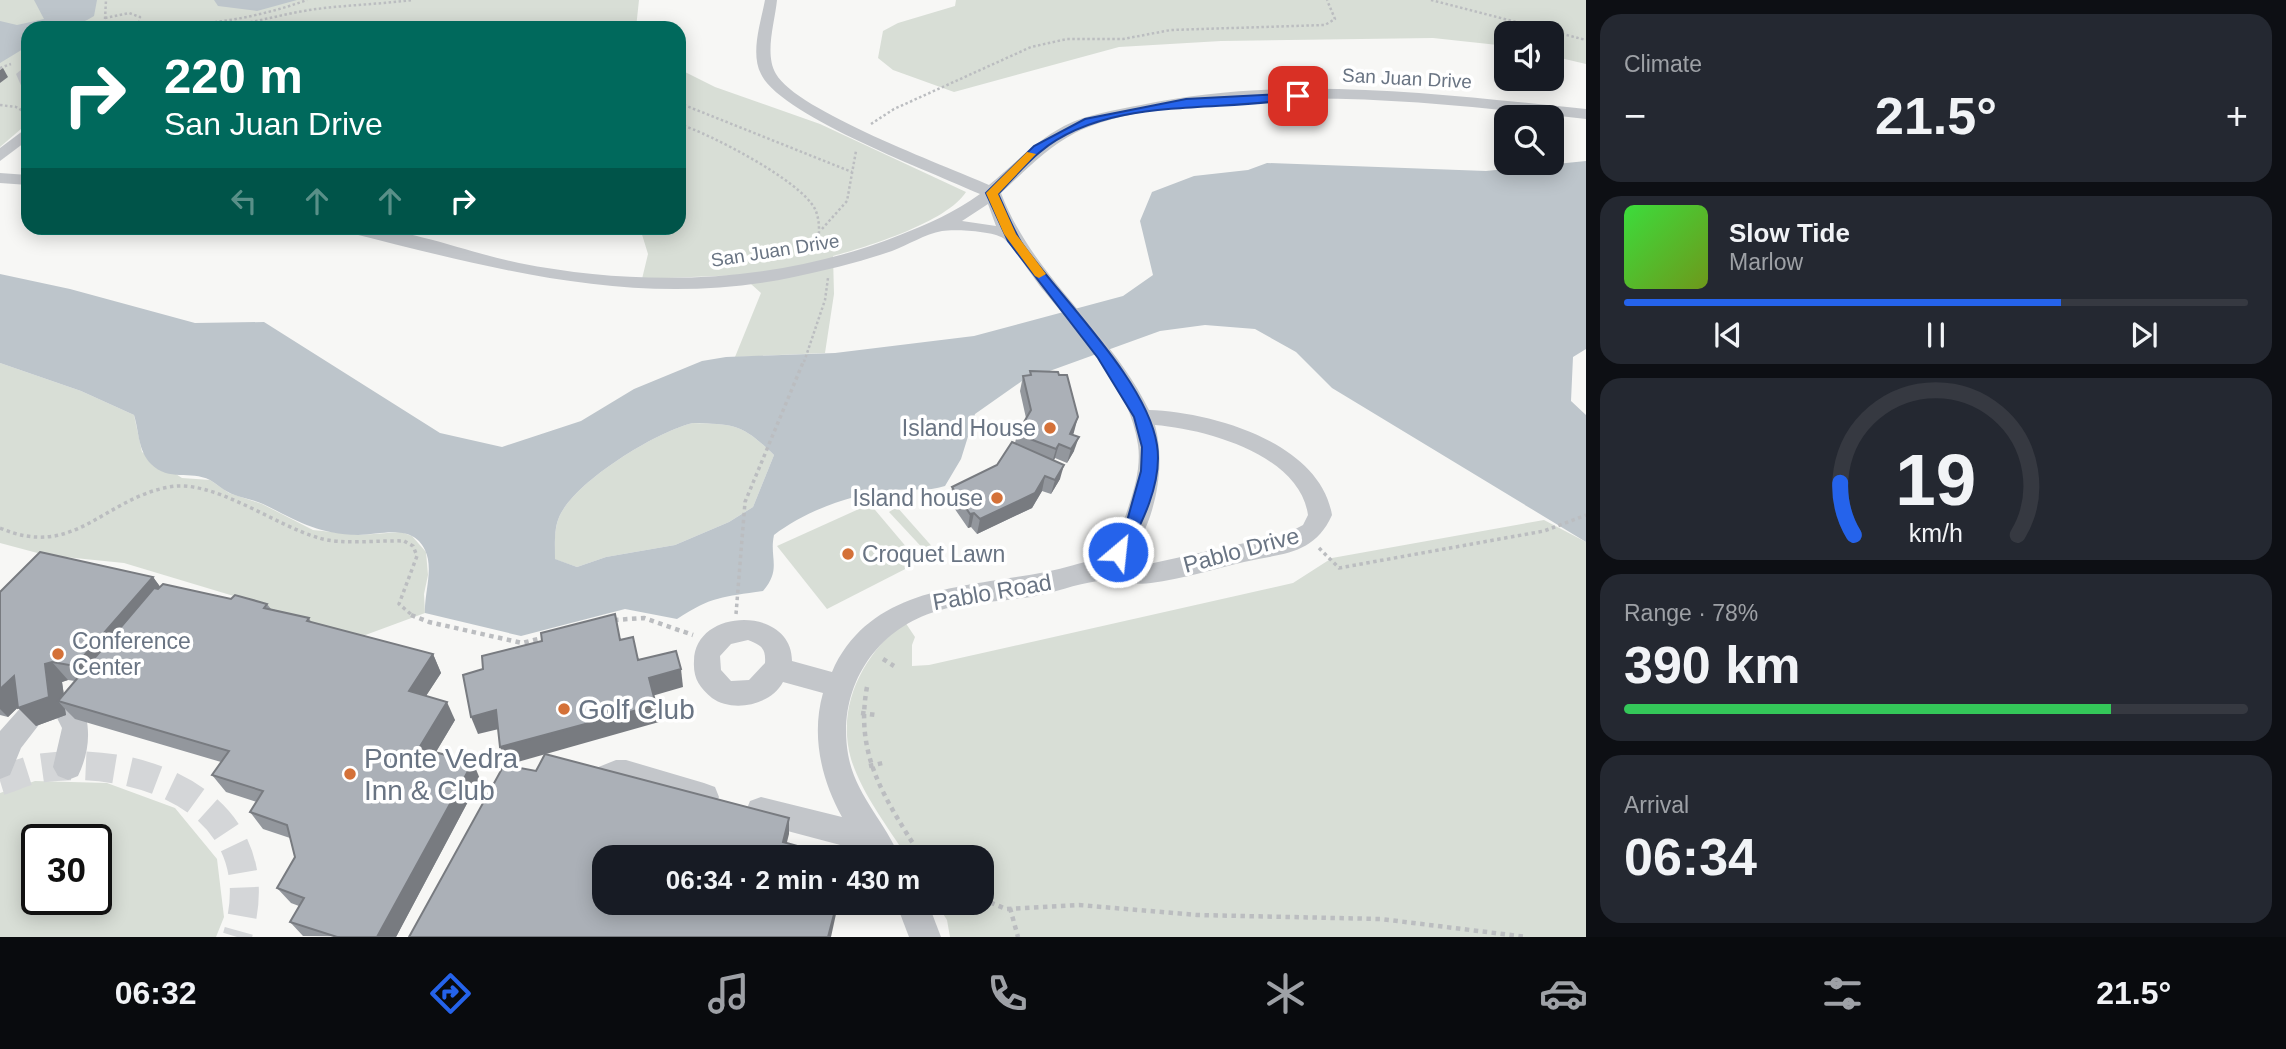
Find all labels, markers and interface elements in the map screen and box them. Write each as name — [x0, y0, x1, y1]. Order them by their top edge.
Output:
map controls — [1494, 21, 1564, 175]
button: sound — [1494, 21, 1564, 91]
icon: right — [49, 49, 140, 140]
text: 220 m — [164, 49, 303, 103]
text: Climate — [1624, 51, 1702, 77]
street label: San Juan Drive — [1342, 65, 1472, 92]
pin — [1268, 66, 1328, 126]
icon: arrive — [1279, 77, 1317, 115]
text: 21.5° — [1875, 87, 1997, 145]
text: − — [1624, 95, 1646, 137]
text: + — [2226, 95, 2248, 137]
button: search — [1494, 105, 1564, 175]
text: San Juan Drive — [164, 106, 383, 142]
icon: left — [225, 182, 263, 220]
icon: ahead — [298, 182, 336, 220]
icon: ahead — [371, 182, 409, 220]
icon: right — [444, 182, 482, 220]
text: Slow Tide — [1729, 218, 1850, 248]
street label: San Juan Drive — [709, 230, 841, 271]
text: Marlow — [1729, 249, 1803, 275]
icon: previous — [1709, 316, 1747, 354]
icon: pause — [1917, 316, 1955, 354]
icon: next — [2125, 316, 2163, 354]
place label: Island House — [902, 415, 1036, 441]
marker: Island House — [1042, 420, 1058, 436]
text: 19 — [1896, 439, 1976, 520]
place label: Island house — [853, 485, 983, 511]
marker: Island house — [989, 490, 1005, 506]
position arrow — [1081, 515, 1155, 589]
text: km/h — [1909, 518, 1963, 546]
street label: Pablo Drive — [1180, 522, 1302, 578]
place label: Croquet Lawn — [862, 541, 1005, 567]
marker: Croquet Lawn — [840, 546, 856, 562]
street label: Pablo Road — [931, 569, 1053, 615]
text: Range · 78% — [1624, 600, 1758, 626]
place label: Conference Center — [72, 628, 191, 680]
text: 390 km — [1624, 636, 1800, 694]
marker: Conference Center — [50, 646, 66, 662]
place label: Golf Club — [578, 694, 695, 725]
marker: Golf Club — [556, 701, 572, 717]
place label: Ponte Vedra Inn & Club — [364, 743, 519, 806]
marker: Ponte Vedra Inn & Club — [342, 766, 358, 782]
text: Arrival — [1624, 792, 1689, 818]
speed limit sign: 30 — [21, 824, 112, 915]
text: 06:34 — [1624, 828, 1757, 886]
text: 06:34 · 2 min · 430 m — [666, 865, 920, 895]
icon: directions — [426, 969, 475, 1018]
icon: music — [704, 969, 753, 1018]
icon: phone — [983, 969, 1032, 1018]
icon: climate — [1261, 969, 1310, 1018]
icon: car — [1539, 969, 1588, 1018]
icon: filters — [1818, 969, 1867, 1018]
text: 06:32 — [115, 975, 197, 1011]
text: 21.5° — [2096, 975, 2171, 1011]

